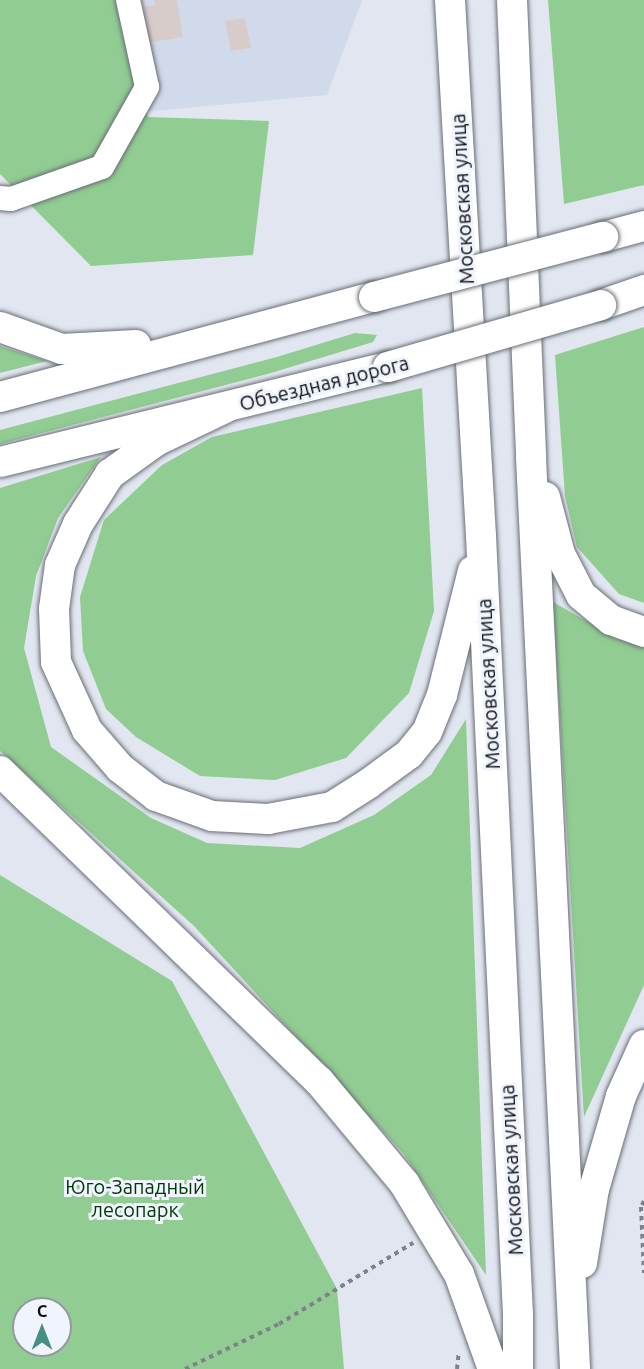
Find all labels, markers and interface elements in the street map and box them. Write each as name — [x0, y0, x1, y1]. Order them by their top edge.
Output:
street label: Московская улица — [446, 113, 478, 285]
street label: Объездная дорога — [237, 350, 411, 416]
street label: Московская улица — [472, 598, 504, 770]
street label: Московская улица — [495, 1084, 527, 1256]
park label: Юго-Западный лесопарк — [65, 1174, 205, 1221]
north arrow — [12, 1297, 72, 1357]
text: С — [37, 1302, 47, 1320]

